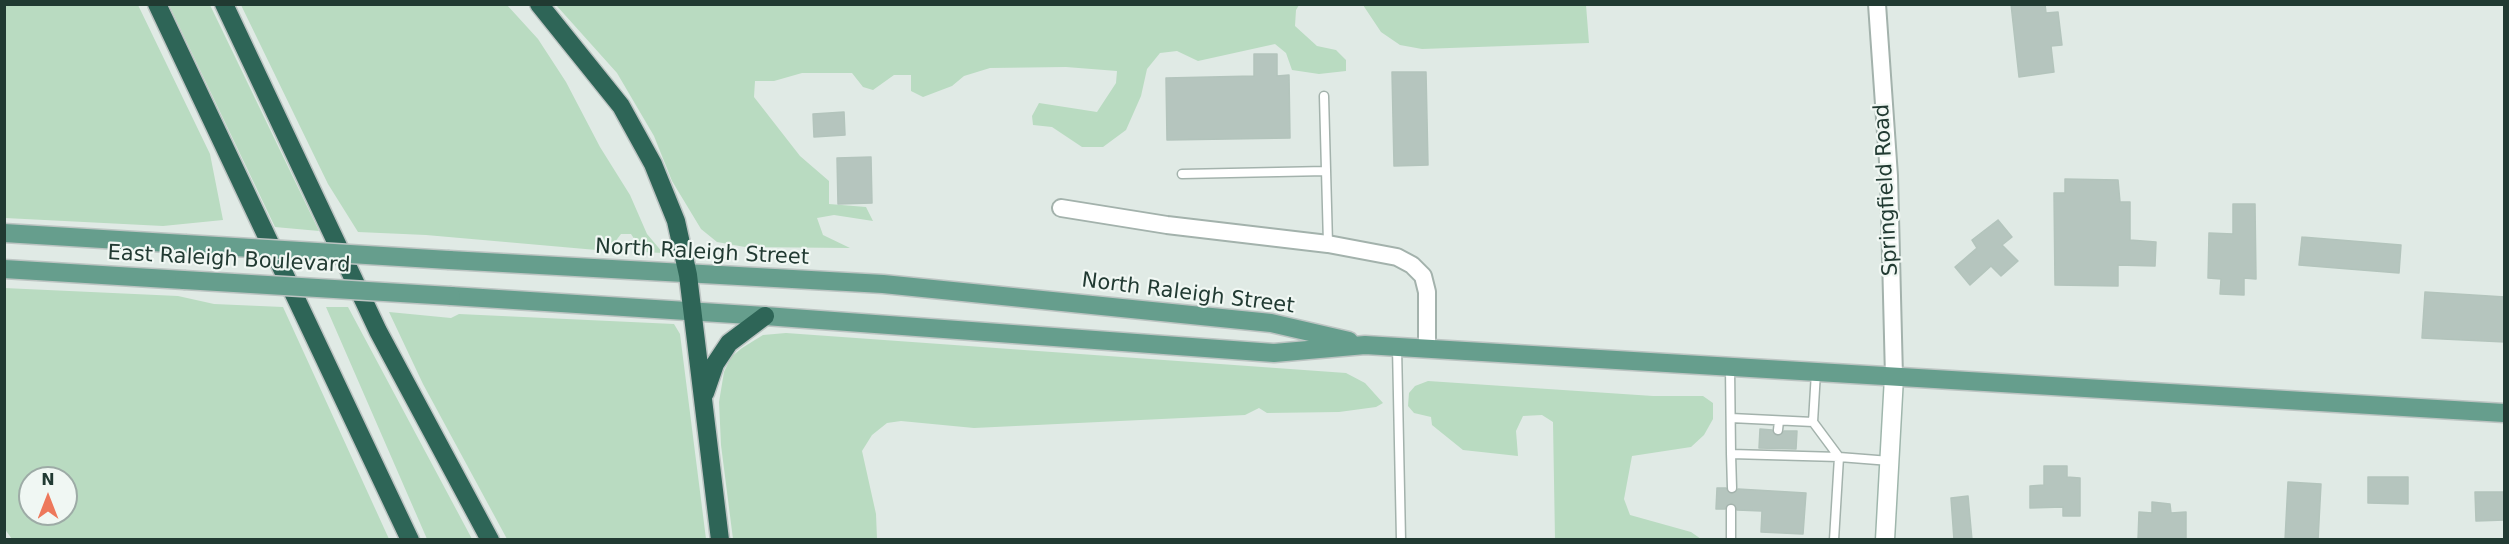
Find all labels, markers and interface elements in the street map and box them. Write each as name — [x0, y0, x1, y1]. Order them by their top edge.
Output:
street label: Springfield Road — [1870, 103, 1904, 277]
street label: North Raleigh Street — [594, 235, 810, 271]
street label: East Raleigh Boulevard — [107, 241, 351, 279]
street label: North Raleigh Street — [1080, 268, 1296, 320]
north arrow — [18, 466, 78, 526]
text: N — [41, 470, 55, 489]

